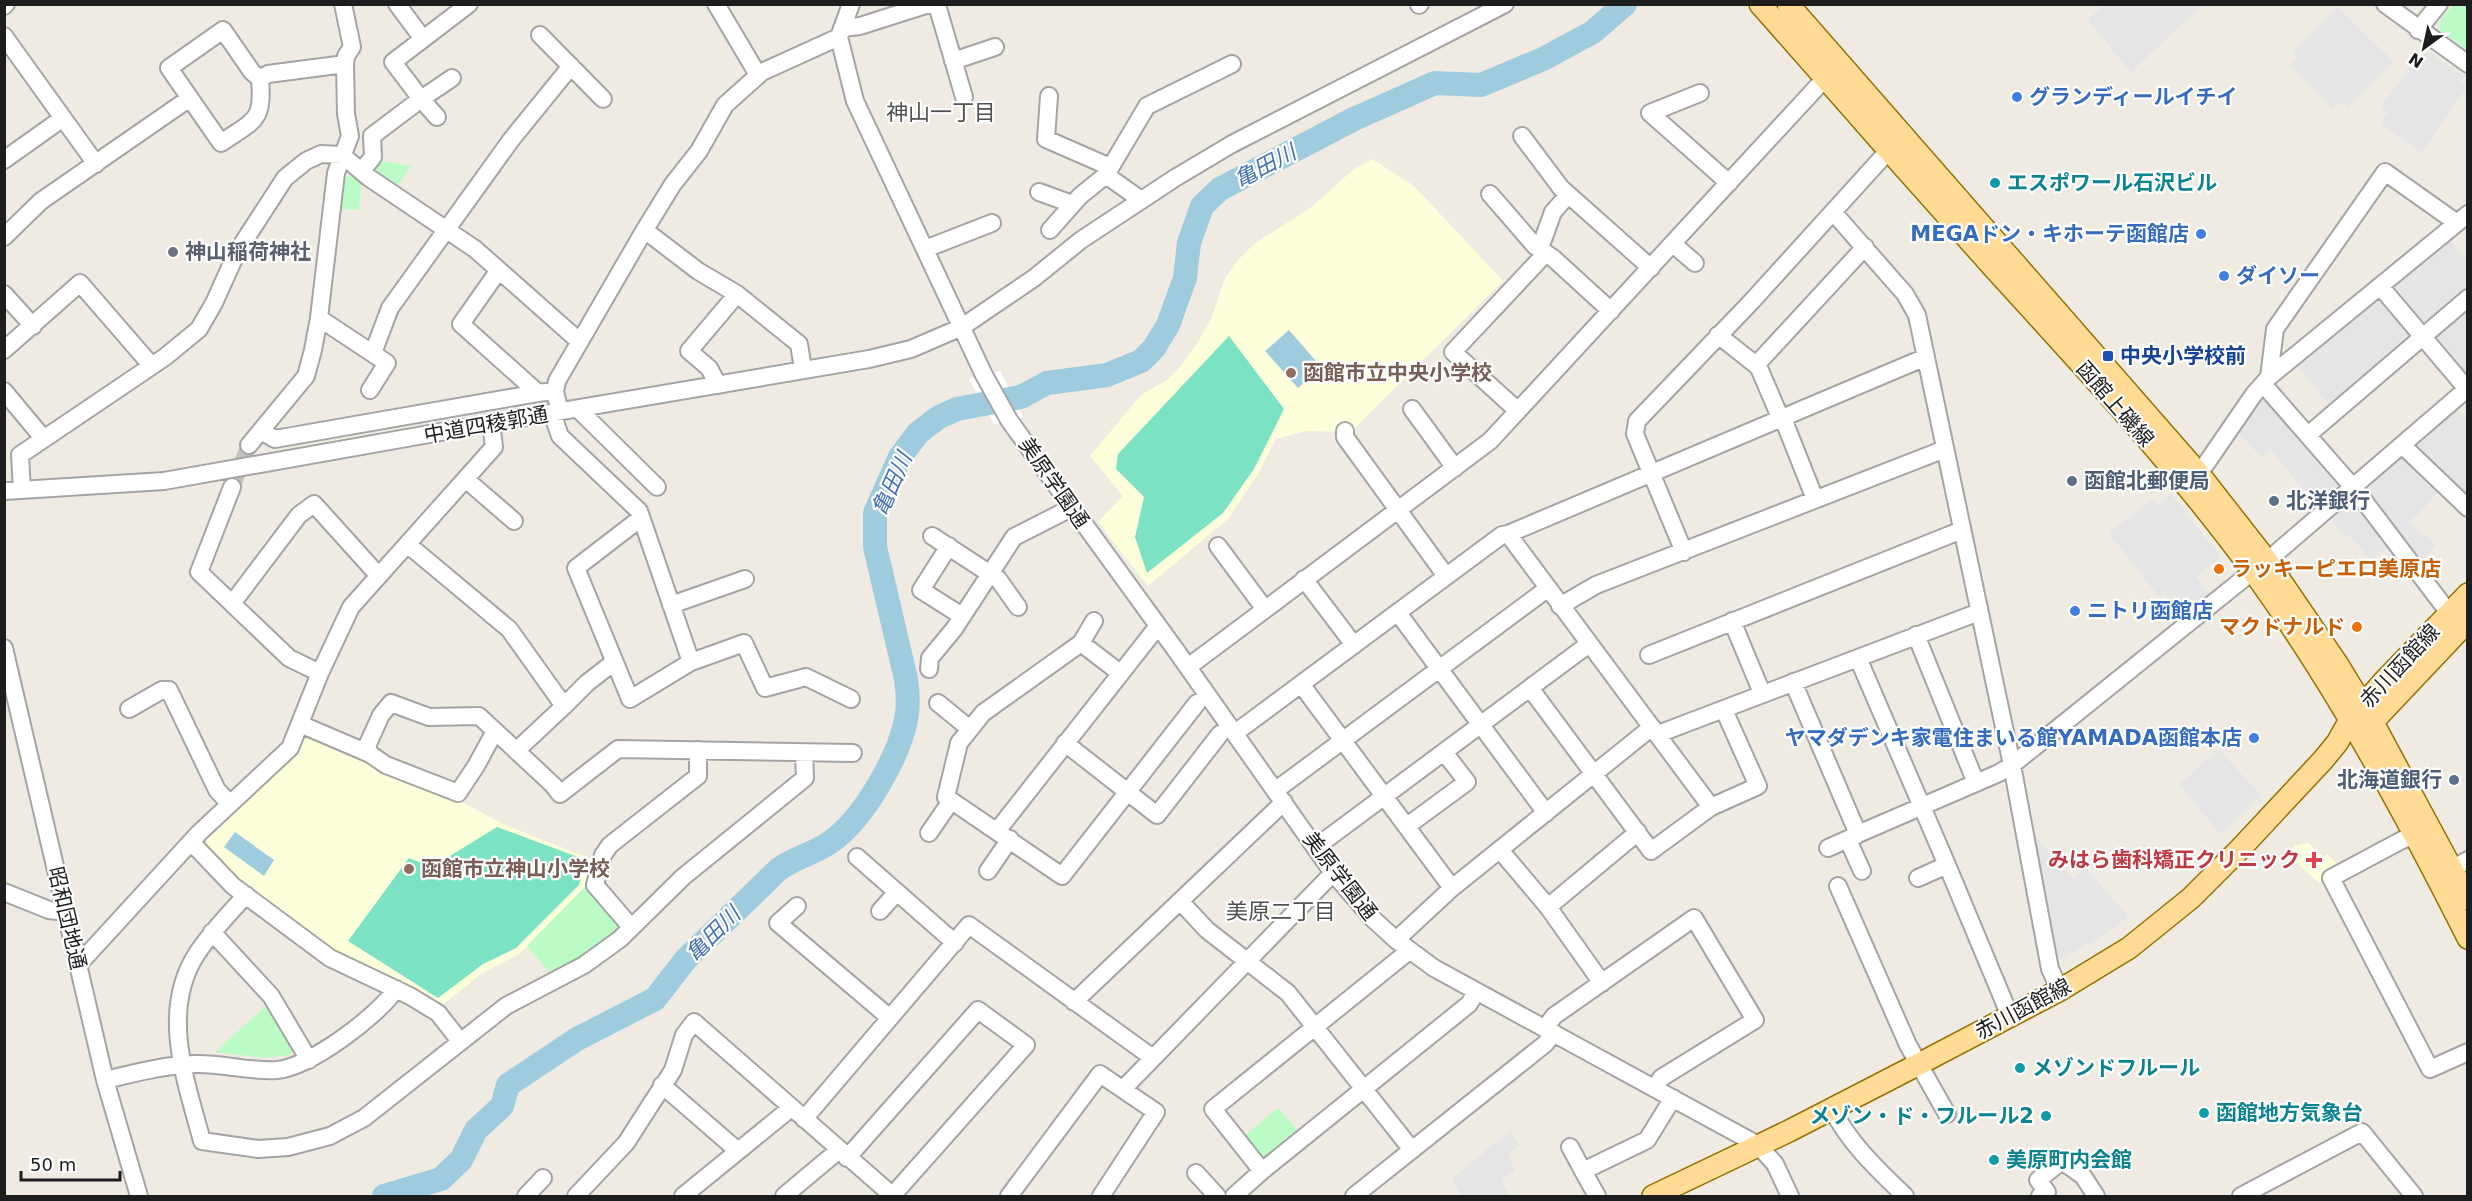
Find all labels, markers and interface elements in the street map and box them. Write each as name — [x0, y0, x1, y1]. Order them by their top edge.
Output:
north arrow — [2394, 18, 2454, 78]
text: N — [2405, 49, 2427, 72]
place label: グランディールイチイ — [2029, 85, 2238, 109]
marker: グランディールイチイ — [2010, 90, 2024, 104]
district label: 神山一丁目 — [886, 100, 996, 125]
water label: 亀田川 — [1230, 139, 1302, 193]
place label: エスポワール石沢ビル — [2007, 171, 2217, 195]
marker: エスポワール石沢ビル — [1988, 176, 2002, 190]
place label: MEGAドン・キホーテ函館店 — [1910, 222, 2189, 246]
marker: MEGAドン・キホーテ函館店 — [2194, 227, 2208, 241]
place label: 神山稲荷神社 — [185, 240, 311, 264]
marker: 神山稲荷神社 — [166, 245, 180, 259]
place label: ダイソー — [2236, 264, 2320, 288]
marker: ダイソー — [2217, 269, 2231, 283]
place label: 中央小学校前 — [2120, 344, 2246, 368]
marker: 中央小学校前 — [2101, 349, 2115, 363]
street label: 函館上磯線 — [2072, 357, 2158, 451]
place label: 函館市立中央小学校 — [1303, 361, 1492, 385]
marker: 函館市立中央小学校 — [1284, 366, 1298, 380]
street label: 中道四稜郭通 — [422, 402, 550, 448]
street label: 美原学園通 — [1014, 433, 1094, 533]
water label: 亀田川 — [867, 447, 918, 519]
place label: 函館北郵便局 — [2084, 469, 2210, 493]
marker: 函館北郵便局 — [2065, 474, 2079, 488]
place label: 北洋銀行 — [2286, 489, 2370, 513]
marker: 北洋銀行 — [2267, 494, 2281, 508]
place label: ラッキーピエロ美原店 — [2231, 557, 2441, 581]
marker: ラッキーピエロ美原店 — [2212, 562, 2226, 576]
place label: ニトリ函館店 — [2087, 599, 2213, 623]
marker: ニトリ函館店 — [2068, 604, 2082, 618]
place label: マクドナルド — [2219, 615, 2345, 639]
street label: 赤川函館線 — [2355, 619, 2445, 713]
marker: マクドナルド — [2350, 620, 2364, 634]
place label: ヤマダデンキ家電住まいる館YAMADA函館本店 — [1785, 726, 2242, 750]
marker: ヤマダデンキ家電住まいる館YAMADA函館本店 — [2247, 731, 2261, 745]
place label: 北海道銀行 — [2337, 768, 2442, 792]
marker: 北海道銀行 — [2447, 773, 2461, 787]
street label: 美原学園通 — [1298, 827, 1382, 925]
place label: みはら歯科矯正クリニック — [2048, 848, 2300, 872]
marker: みはら歯科矯正クリニック — [2305, 851, 2323, 869]
place label: 函館市立神山小学校 — [421, 857, 610, 881]
marker: 函館市立神山小学校 — [402, 862, 416, 876]
street label: 昭和団地通 — [43, 864, 91, 972]
district label: 美原二丁目 — [1226, 899, 1336, 924]
water label: 亀田川 — [681, 900, 747, 966]
street label: 赤川函館線 — [1971, 974, 2075, 1044]
place label: メゾンドフルール — [2032, 1056, 2200, 1080]
marker: メゾンドフルール — [2013, 1061, 2027, 1075]
place label: 函館地方気象台 — [2216, 1101, 2363, 1125]
place label: メゾン・ド・フルール2 — [1809, 1104, 2034, 1128]
marker: 函館地方気象台 — [2197, 1106, 2211, 1120]
marker: メゾン・ド・フルール2 — [2039, 1109, 2053, 1123]
scale bar — [21, 1144, 120, 1182]
place label: 美原町内会館 — [2006, 1148, 2132, 1172]
marker: 美原町内会館 — [1987, 1153, 2001, 1167]
text: 50 m — [30, 1154, 76, 1175]

